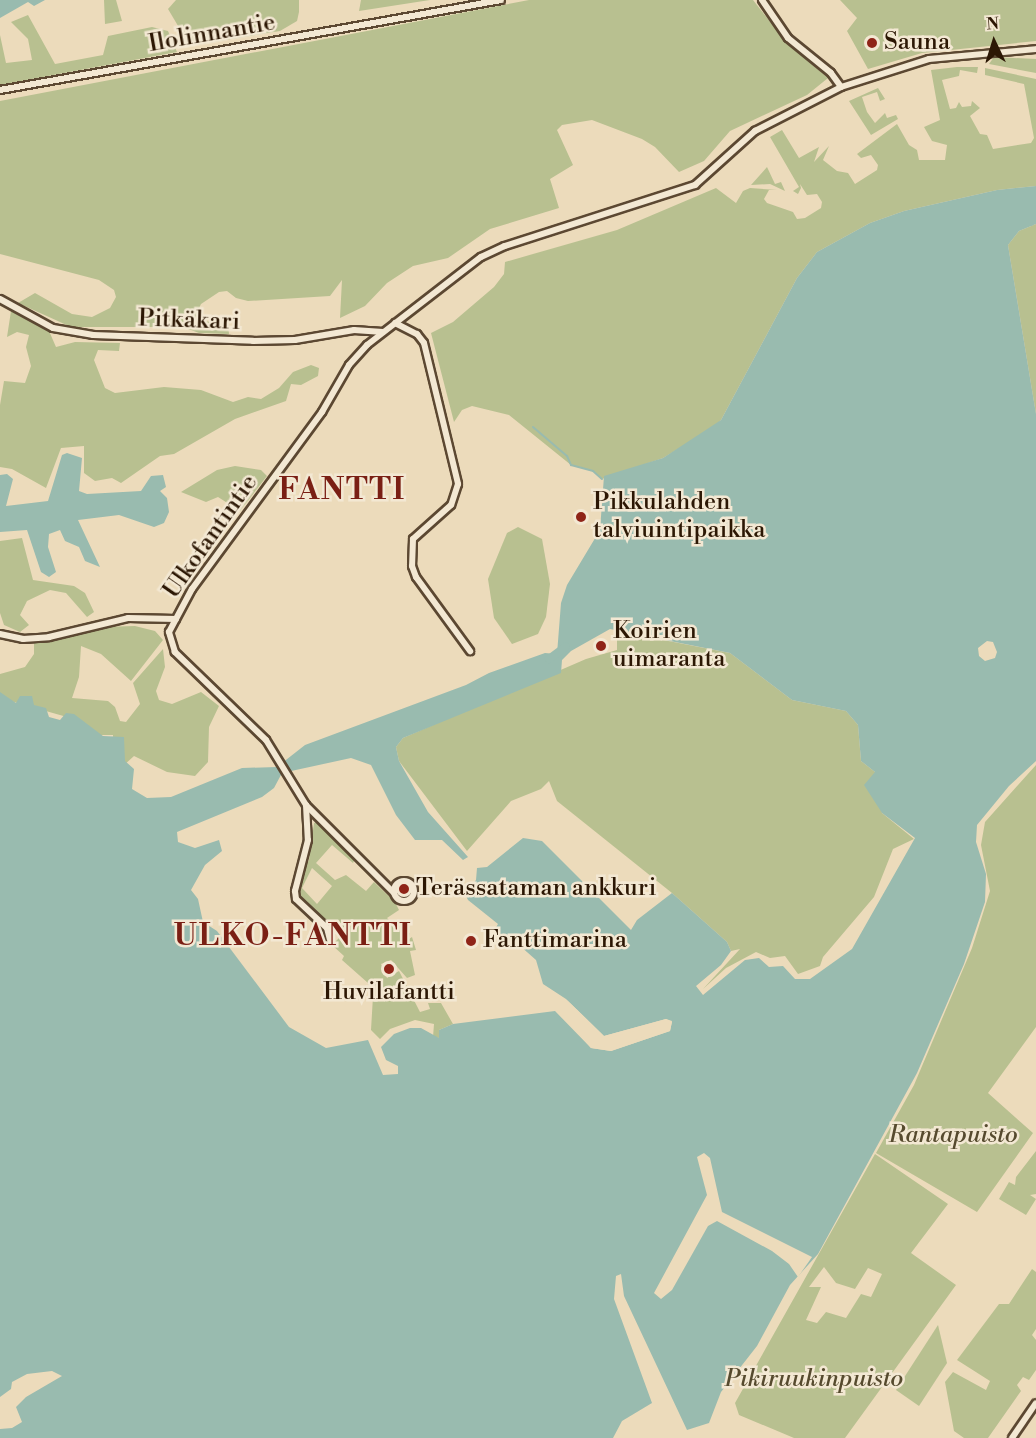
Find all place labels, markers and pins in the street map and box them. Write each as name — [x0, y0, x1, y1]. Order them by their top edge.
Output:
place label: Sauna — [884, 29, 950, 57]
marker: Sauna — [865, 36, 879, 50]
place label: Pikkulahden talviuintipaikka — [593, 489, 765, 545]
marker: Pikkulahden talviuintipaikka — [574, 510, 588, 524]
place label: Koirien uimaranta — [613, 618, 726, 674]
marker: Koirien uimaranta — [594, 639, 608, 653]
place label: Terässataman ankkuri — [416, 875, 657, 903]
marker: Terässataman ankkuri — [397, 882, 411, 896]
place label: Fanttimarina — [483, 927, 627, 955]
marker: Fanttimarina — [464, 934, 478, 948]
marker: Huvilafantti — [382, 962, 396, 976]
place label: Huvilafantti — [323, 979, 455, 1007]

